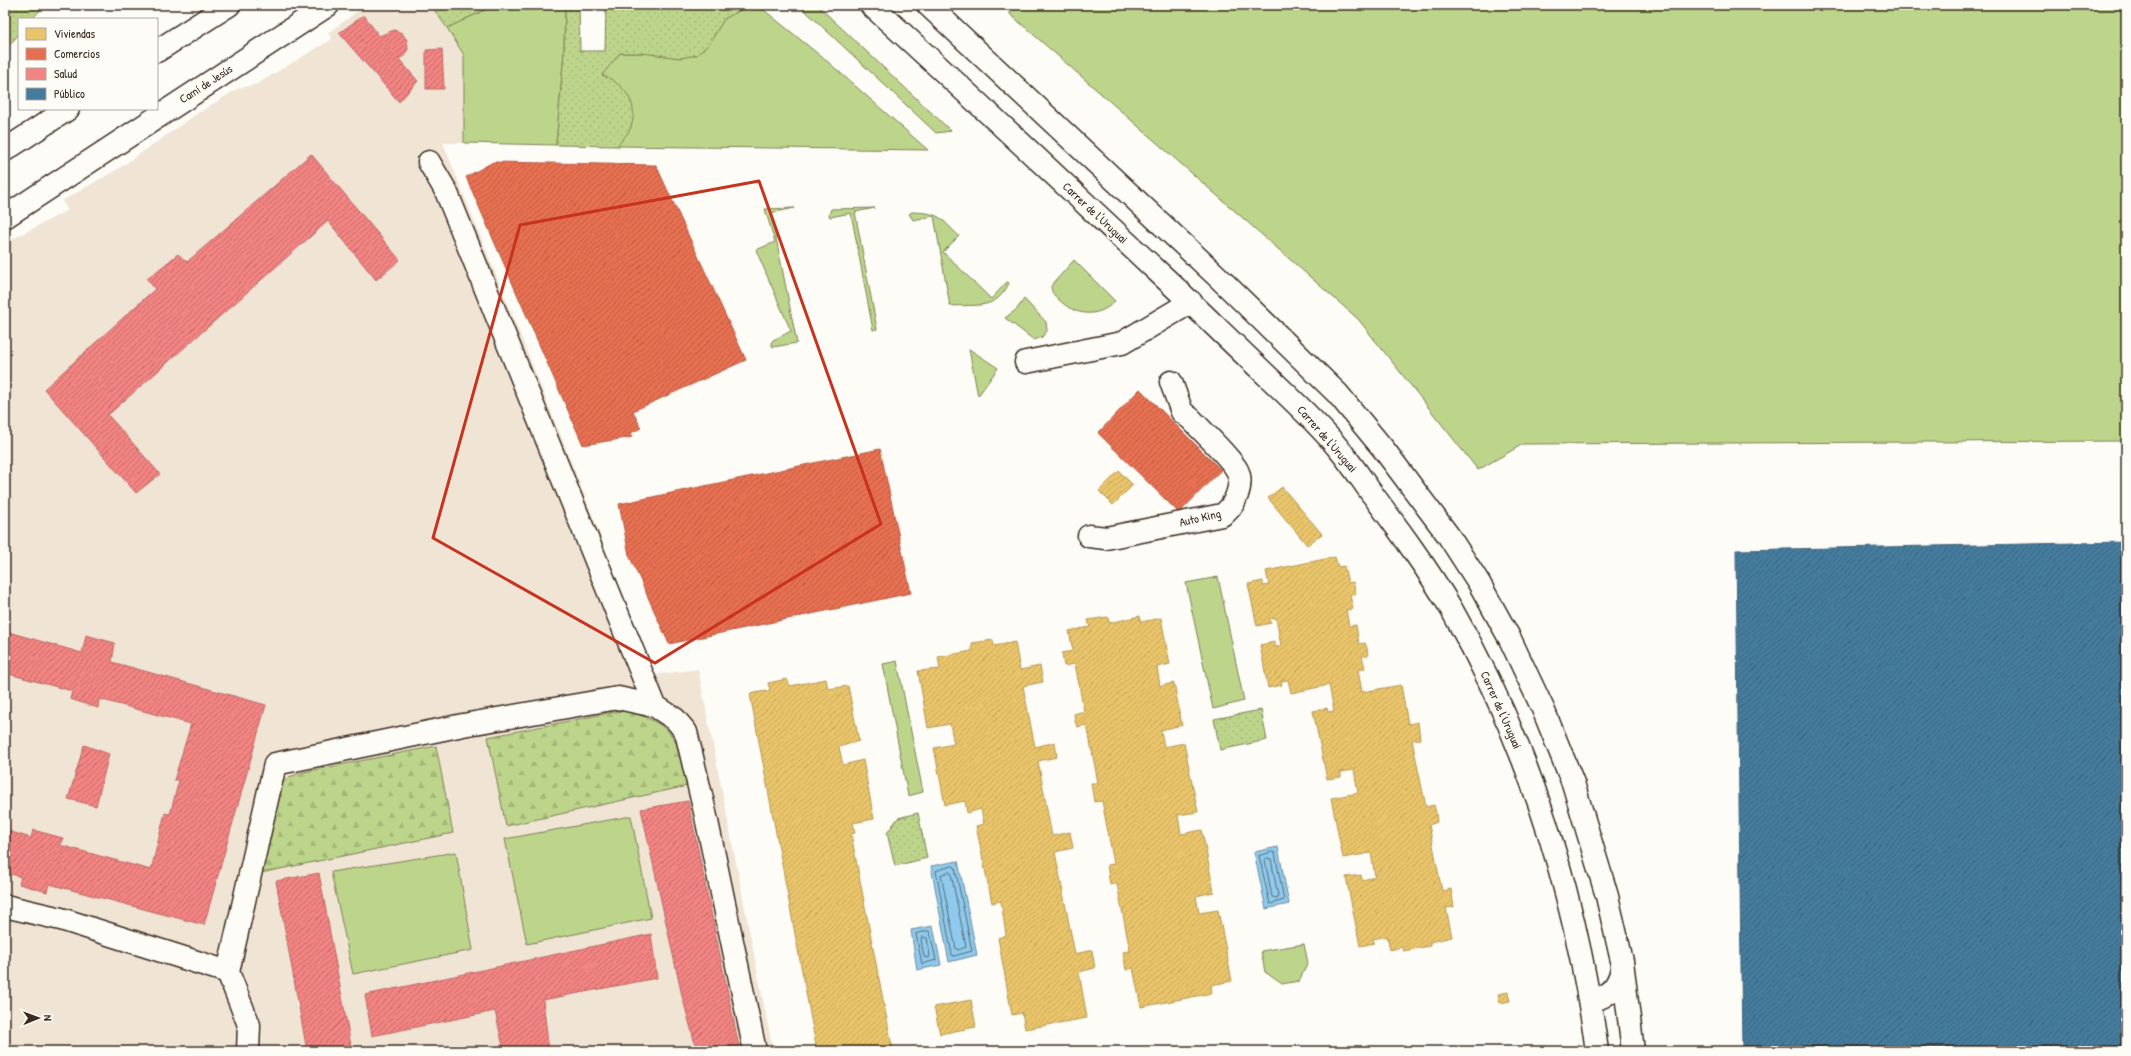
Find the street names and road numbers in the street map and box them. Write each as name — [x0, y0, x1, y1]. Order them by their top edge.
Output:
street label: Camí de Jesús — [176, 60, 236, 107]
street label: Carrer de l'Uruguai — [1059, 178, 1132, 247]
street label: Carrer de l'Uruguai — [1294, 402, 1361, 476]
street label: Auto King — [1177, 504, 1222, 531]
street label: Carrer de l'Uruguai — [1477, 668, 1526, 751]

